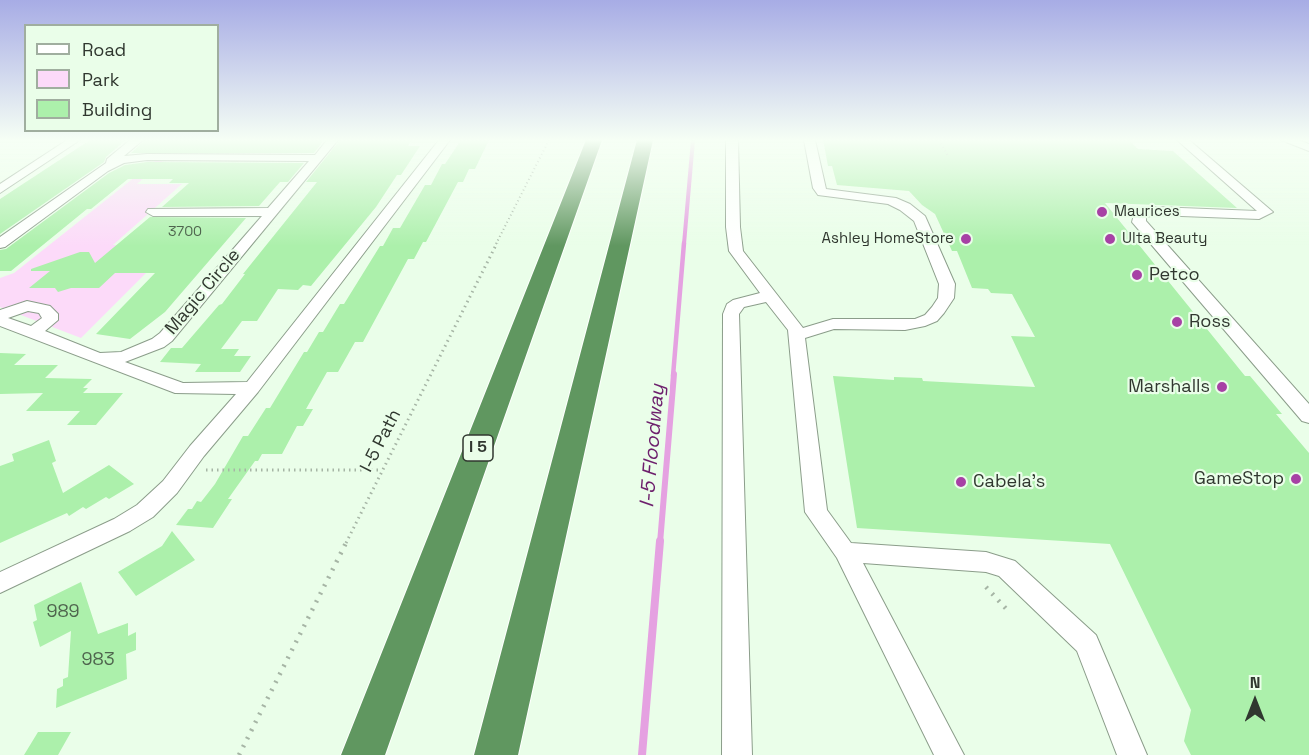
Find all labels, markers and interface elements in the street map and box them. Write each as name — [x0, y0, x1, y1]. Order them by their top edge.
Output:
legend — [24, 24, 219, 132]
text: Road — [82, 38, 126, 61]
text: Park — [82, 68, 119, 91]
text: Building — [82, 98, 152, 121]
place label: Maurices — [1114, 203, 1180, 221]
marker: Maurices — [1095, 205, 1109, 219]
house number: 3700 — [168, 224, 202, 240]
place label: Ashley HomeStore — [822, 230, 954, 248]
place label: Ulta Beauty — [1122, 230, 1207, 248]
marker: Ashley HomeStore — [959, 232, 973, 246]
marker: Ulta Beauty — [1103, 232, 1117, 246]
street label: Magic Circle — [161, 245, 245, 339]
place label: Petco — [1149, 264, 1200, 286]
marker: Petco — [1130, 268, 1144, 282]
place label: Ross — [1189, 311, 1230, 333]
marker: Ross — [1170, 315, 1184, 329]
place label: Marshalls — [1128, 376, 1210, 398]
marker: Marshalls — [1215, 380, 1229, 394]
water label: I-5 Floodway — [636, 383, 670, 509]
street label: I-5 Path — [356, 406, 406, 476]
road number: I 5 — [463, 435, 493, 461]
place label: GameStop — [1194, 468, 1284, 490]
place label: Cabela's — [973, 471, 1045, 493]
marker: GameStop — [1289, 472, 1303, 486]
marker: Cabela's — [954, 475, 968, 489]
house number: 989 — [46, 601, 80, 623]
house number: 983 — [81, 649, 115, 671]
north arrow — [1225, 671, 1285, 731]
text: N — [1250, 672, 1260, 693]

